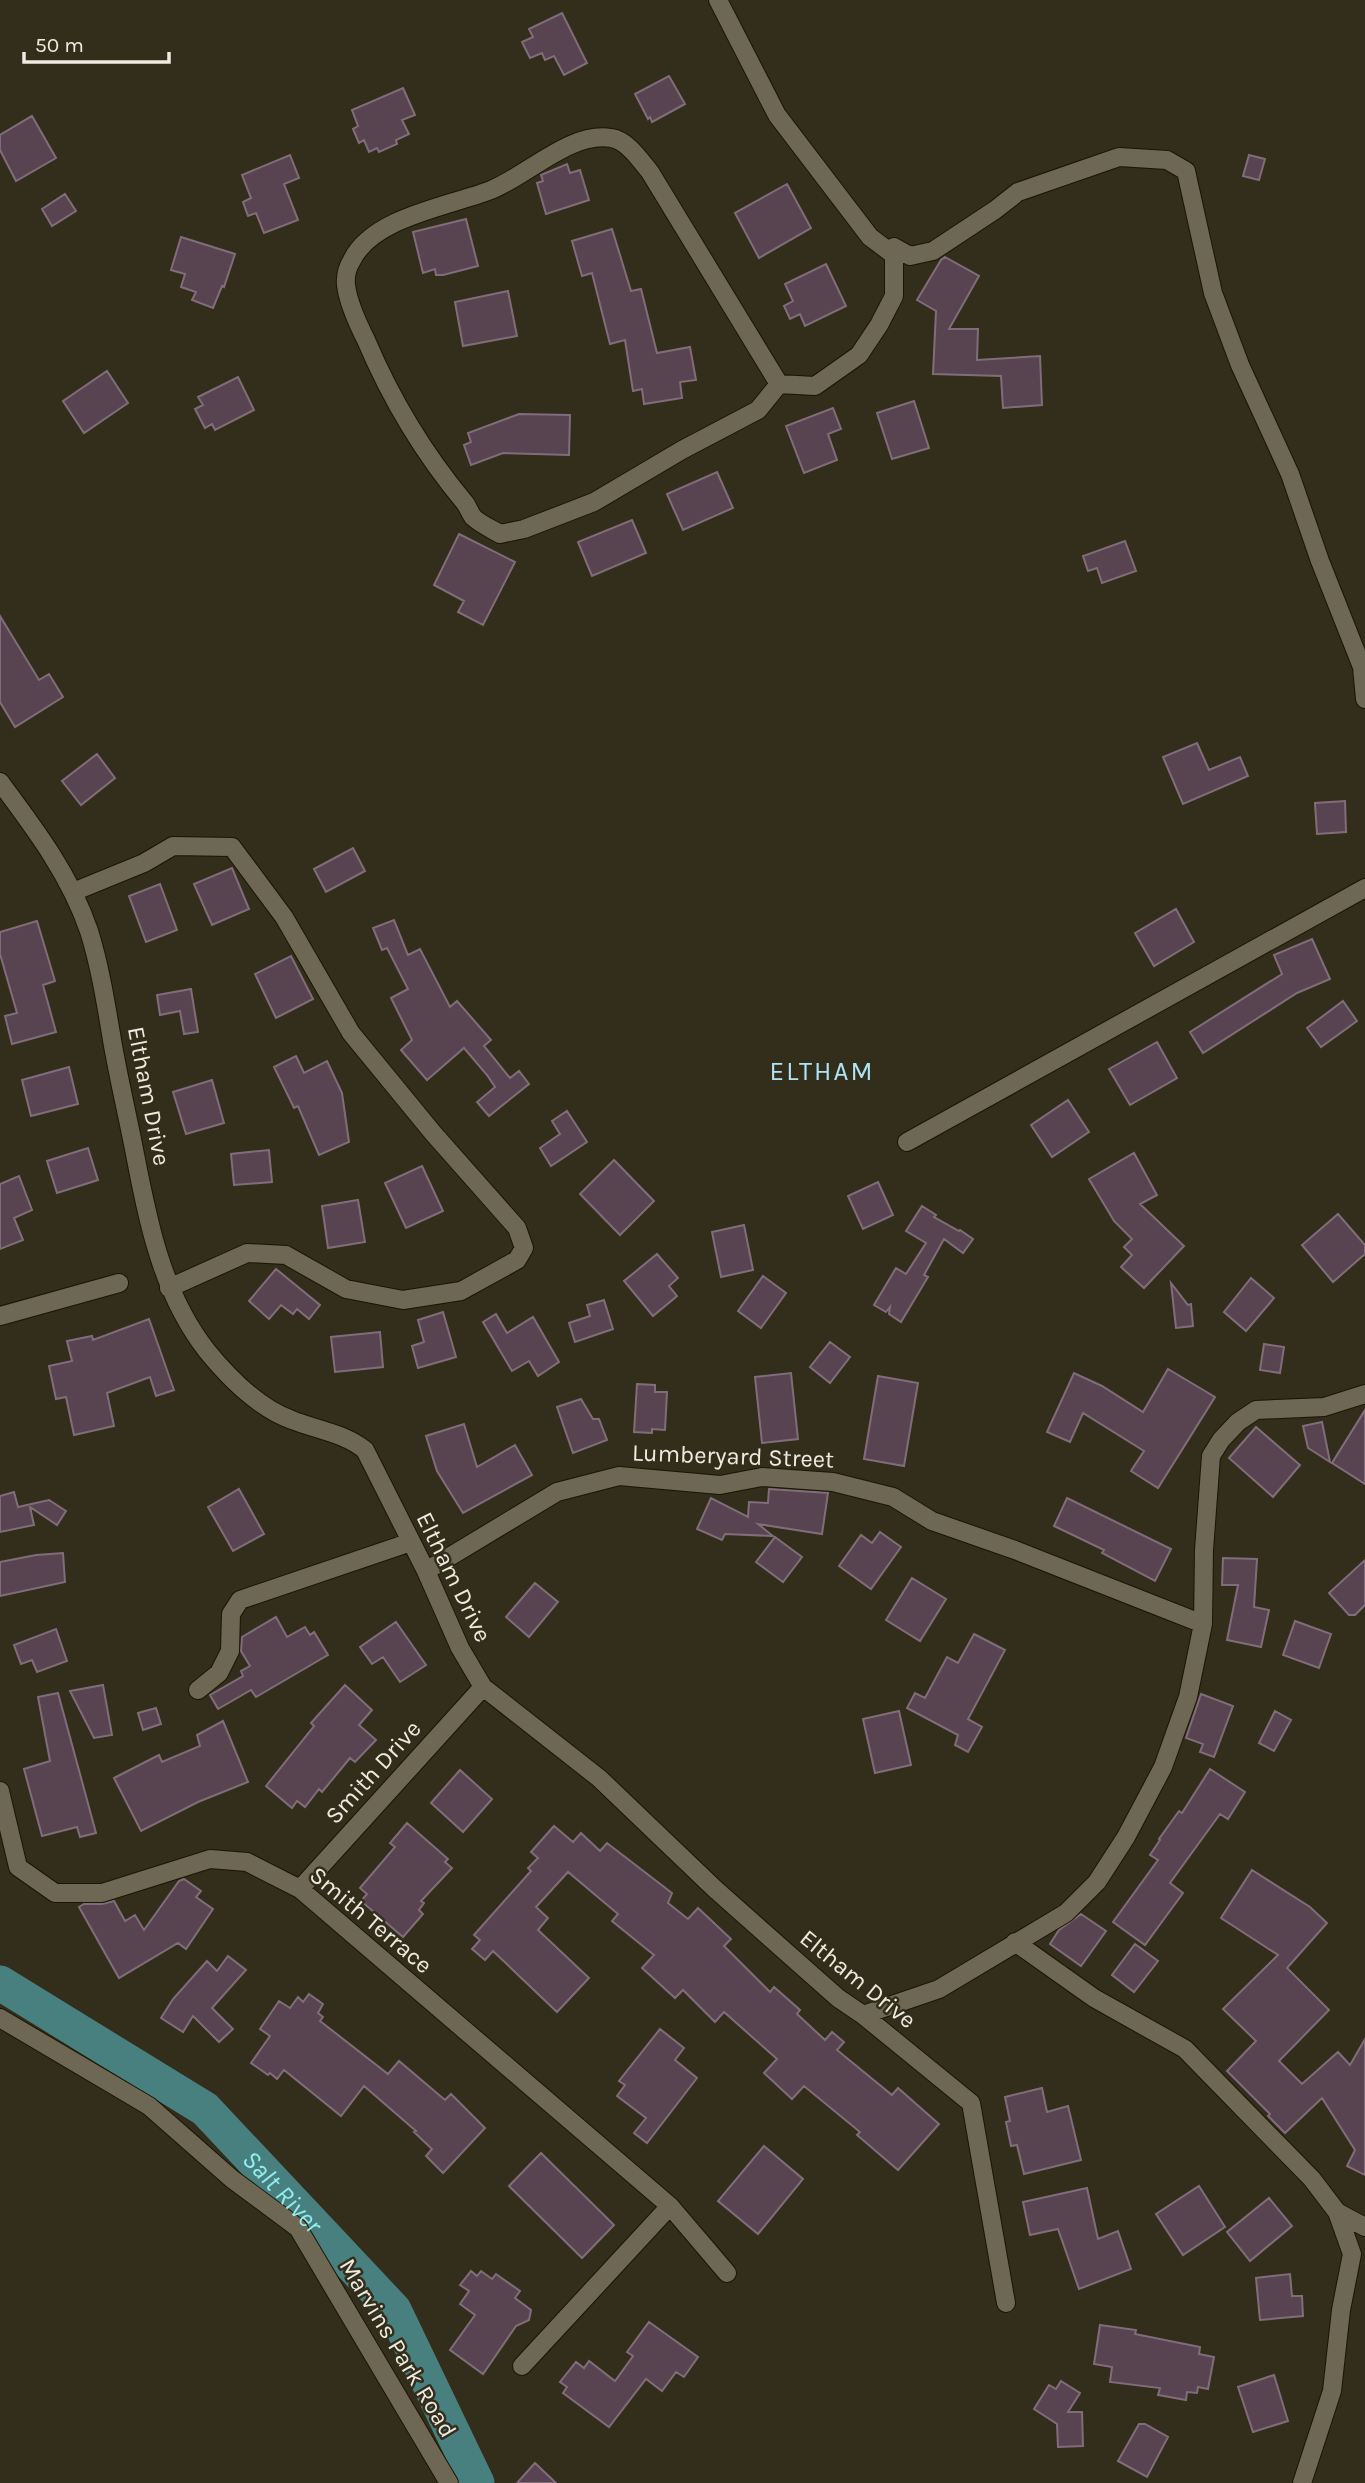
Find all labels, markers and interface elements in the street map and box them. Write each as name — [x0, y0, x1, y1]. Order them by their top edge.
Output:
scale bar — [24, 21, 170, 65]
text: 50 m — [35, 33, 84, 57]
street label: Eltham Drive — [122, 1024, 176, 1168]
district label: ELTHAM — [770, 1056, 874, 1087]
street label: Lumberyard Street — [631, 1438, 835, 1474]
street label: Eltham Drive — [410, 1507, 498, 1647]
street label: Smith Drive — [319, 1715, 427, 1829]
street label: Smith Terrace — [304, 1861, 438, 1979]
street label: Eltham Drive — [794, 1924, 922, 2034]
water label: Salt River — [236, 2144, 330, 2240]
street label: Marvins Park Road — [333, 2253, 463, 2443]

